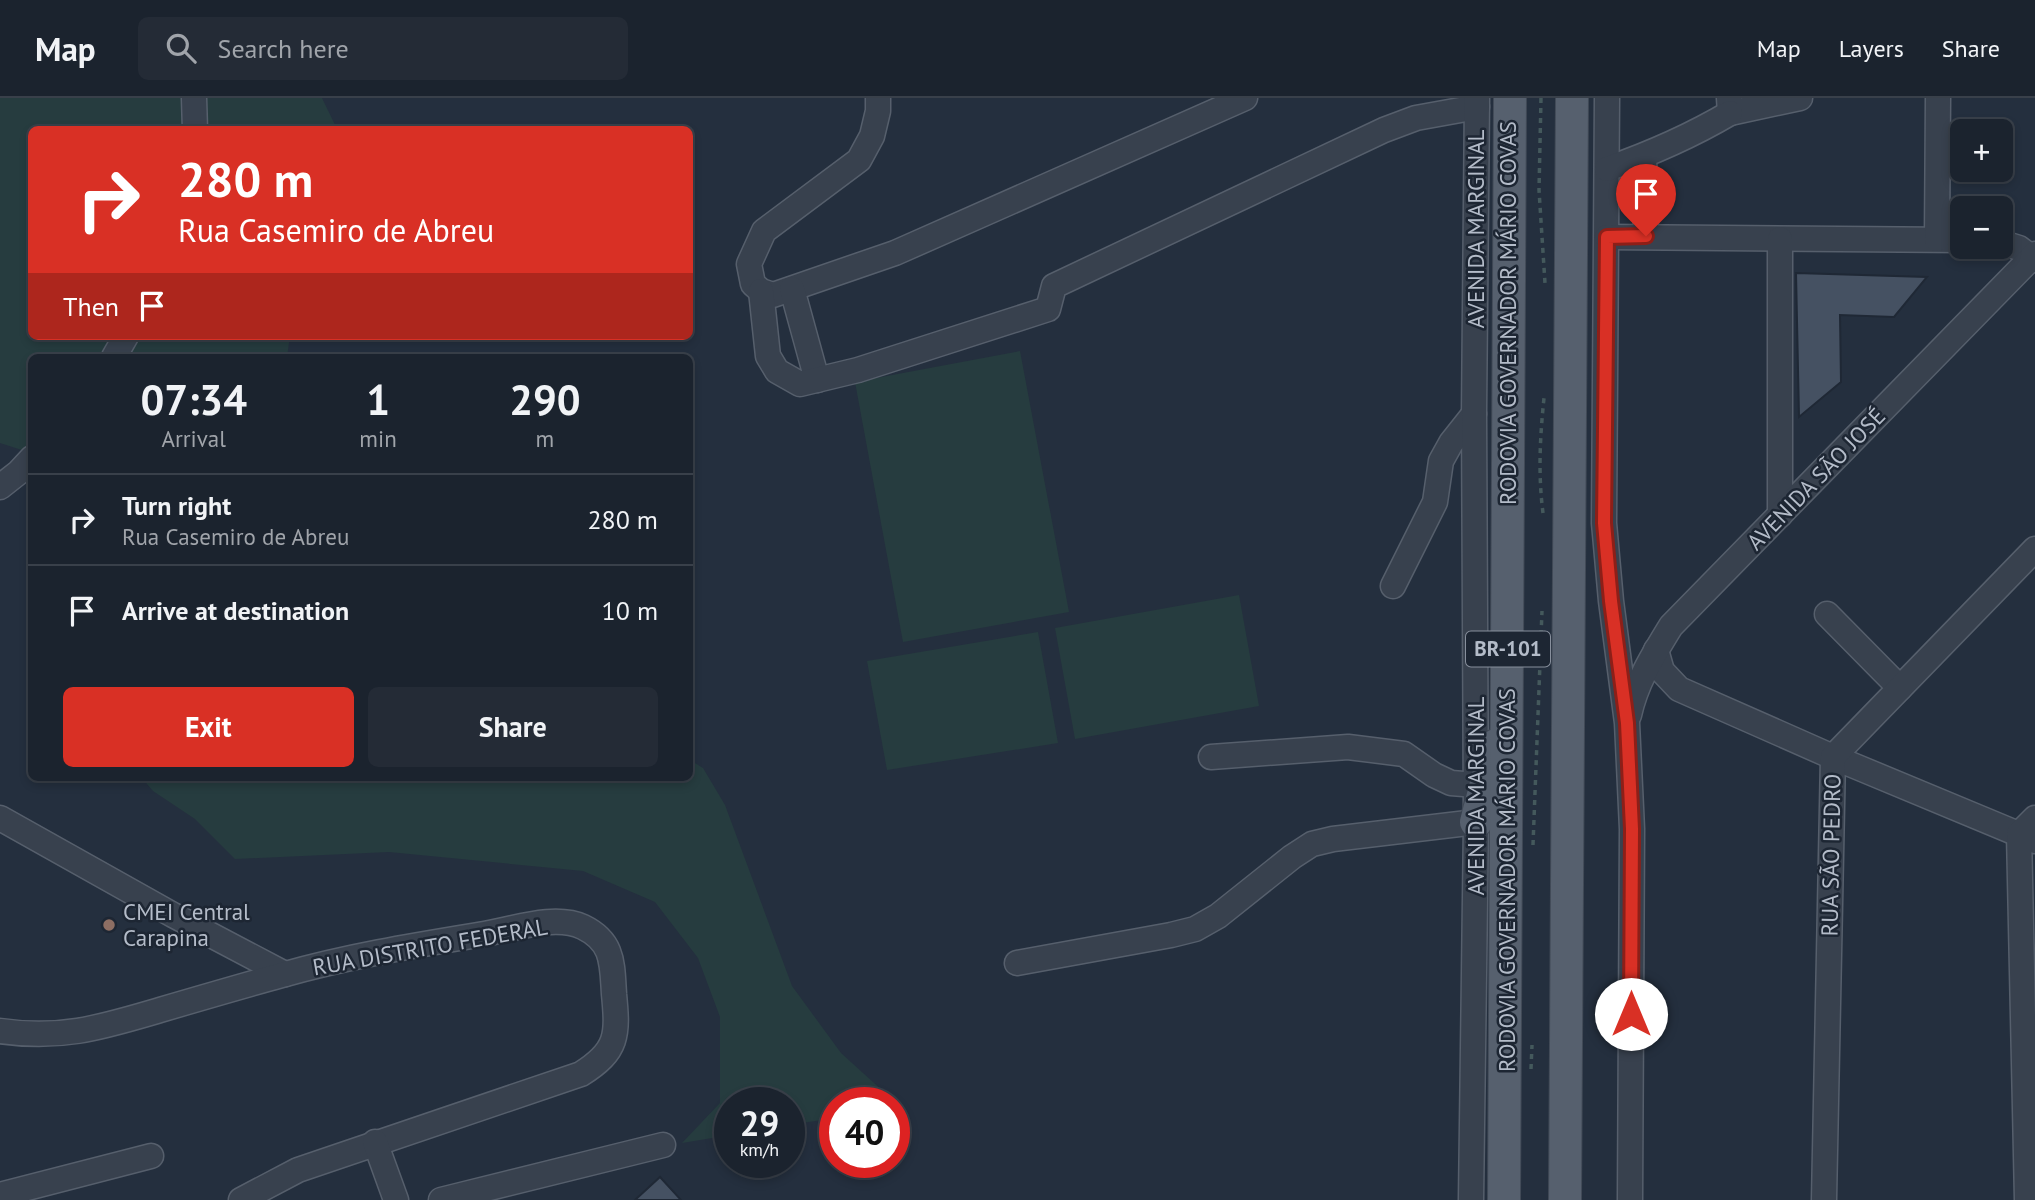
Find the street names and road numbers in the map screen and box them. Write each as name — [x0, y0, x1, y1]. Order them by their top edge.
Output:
street label: RODOVIA GOVERNADOR MÁRIO COVAS — [1493, 121, 1522, 505]
street label: AVENIDA MARGINAL — [1461, 129, 1490, 329]
street label: AVENIDA SÃO JOSÉ — [1740, 401, 1891, 556]
road number: BR-101 — [1466, 632, 1550, 666]
street label: RODOVIA GOVERNADOR MÁRIO COVAS — [1492, 688, 1521, 1072]
street label: AVENIDA MARGINAL — [1461, 696, 1490, 896]
street label: RUA SÃO PEDRO — [1815, 773, 1846, 937]
street label: RUA DISTRITO FEDERAL — [310, 912, 550, 981]

